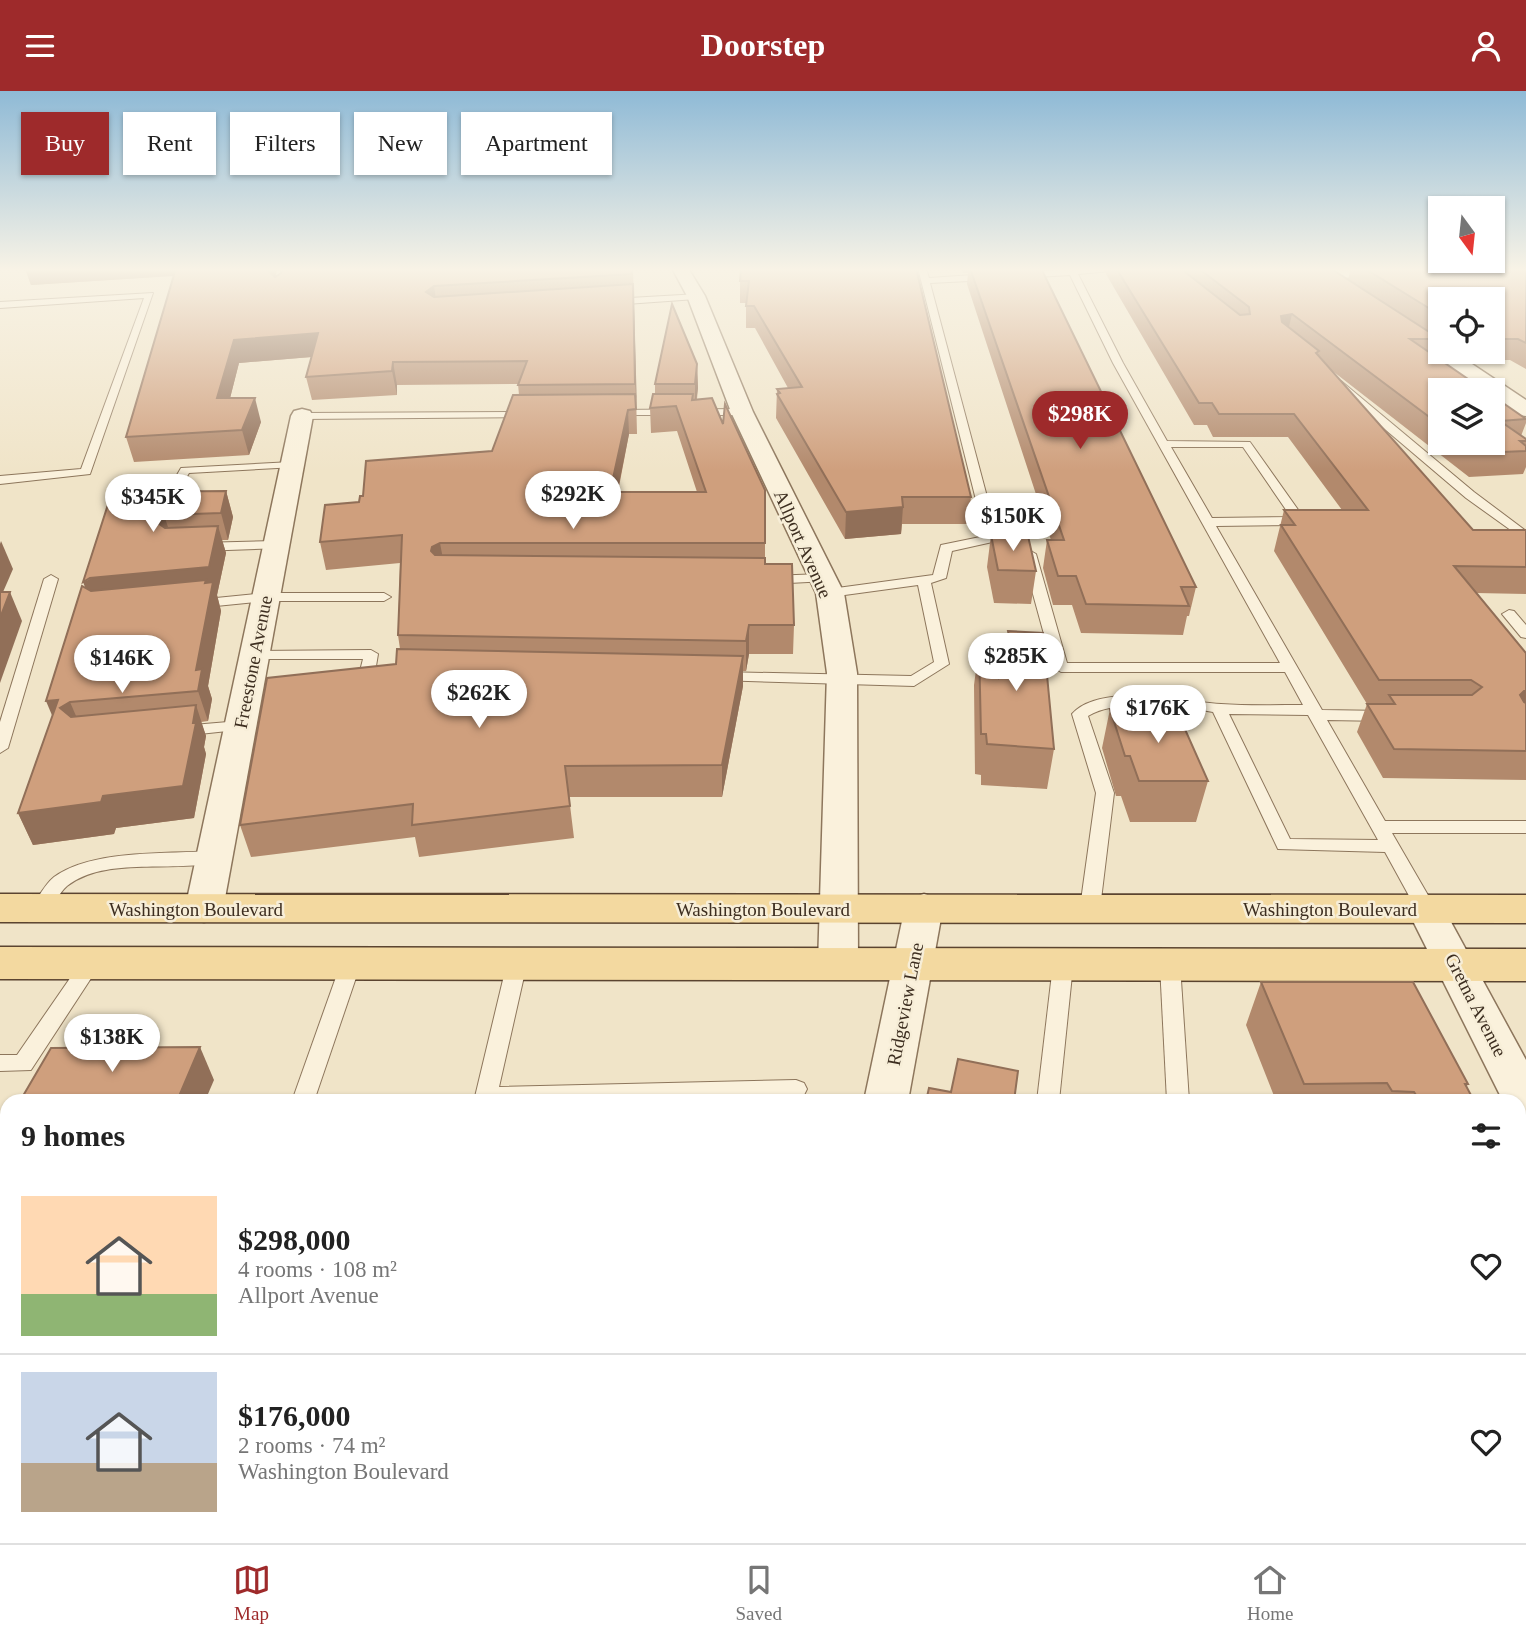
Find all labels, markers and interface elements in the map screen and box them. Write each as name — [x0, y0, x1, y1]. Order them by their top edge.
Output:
icon: menu — [21, 27, 59, 65]
text: Doorstep — [701, 27, 825, 63]
icon: person — [1467, 27, 1505, 65]
chip: Buy — [21, 112, 109, 175]
chip: Rent — [123, 112, 216, 175]
chip: Filters — [230, 112, 340, 175]
chip: New — [354, 112, 447, 175]
chip: Apartment — [461, 112, 612, 175]
north arrow — [1428, 196, 1505, 273]
map controls — [1428, 196, 1505, 455]
button: locate — [1428, 287, 1505, 364]
button: layers — [1428, 378, 1505, 455]
pin: $298K — [1031, 391, 1129, 451]
text: $298K — [1048, 401, 1112, 426]
pin: $292K — [524, 471, 622, 531]
pin: $345K — [104, 475, 202, 534]
text: $292K — [541, 481, 605, 506]
text: $345K — [121, 484, 185, 509]
street label: Allport Avenue — [770, 487, 836, 601]
pin: $150K — [964, 493, 1062, 553]
text: $150K — [981, 503, 1045, 528]
street label: Freestone Avenue — [230, 594, 276, 730]
pin: $285K — [967, 633, 1065, 693]
pin: $146K — [73, 635, 171, 695]
text: $285K — [984, 643, 1048, 668]
text: $146K — [90, 645, 154, 670]
pin: $262K — [430, 671, 528, 730]
text: $262K — [447, 680, 511, 705]
pin: $176K — [1109, 685, 1207, 745]
text: $176K — [1126, 695, 1190, 720]
street label: Washington Boulevard — [109, 899, 284, 920]
street label: Washington Boulevard — [676, 899, 851, 920]
street label: Washington Boulevard — [1243, 899, 1418, 920]
street label: Ridgeview Lane — [883, 941, 927, 1067]
street label: Gretna Avenue — [1441, 950, 1511, 1060]
pin: $138K — [63, 1014, 161, 1074]
text: $138K — [80, 1024, 144, 1049]
icon: filters — [1467, 1117, 1505, 1155]
text: 9 homes — [21, 1119, 125, 1152]
text: $298,000 — [238, 1223, 351, 1256]
icon: home — [77, 1224, 161, 1308]
icon: heart — [1467, 1247, 1505, 1285]
text: 4 rooms · 108 m² — [238, 1257, 397, 1282]
text: Allport Avenue — [238, 1283, 379, 1308]
text: $176,000 — [238, 1399, 351, 1432]
icon: home — [77, 1400, 161, 1484]
icon: heart — [1467, 1423, 1505, 1461]
text: 2 rooms · 74 m² — [238, 1433, 385, 1458]
text: Washington Boulevard — [238, 1459, 449, 1484]
tab: Map — [233, 1561, 271, 1625]
tab: Saved — [736, 1561, 782, 1625]
tab: Home — [1247, 1561, 1293, 1625]

